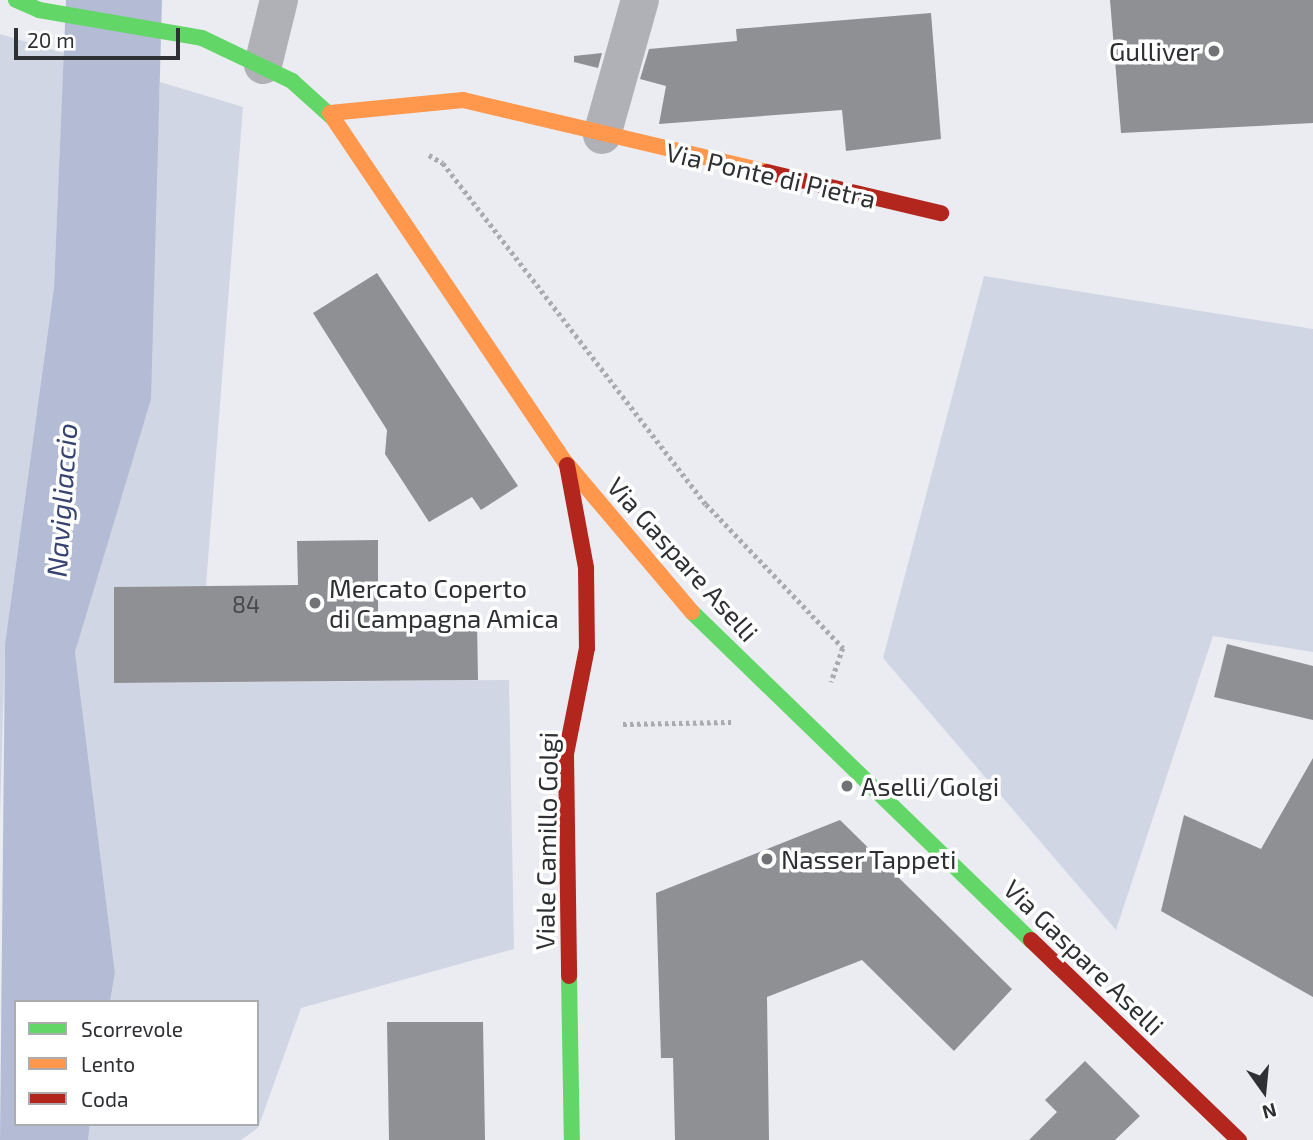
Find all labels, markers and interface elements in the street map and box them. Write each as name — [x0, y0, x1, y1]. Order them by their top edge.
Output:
scale bar — [18, 14, 184, 58]
text: 20 m — [27, 27, 75, 52]
place label: Gulliver — [1109, 35, 1200, 67]
marker: Gulliver — [1206, 43, 1222, 59]
street label: Via Ponte di Pietra — [663, 136, 879, 214]
water label: Navigliaccio — [39, 422, 83, 578]
street label: Via Gaspare Aselli — [601, 470, 765, 648]
place label: Mercato Coperto di Campagna Amica — [329, 572, 559, 634]
house number: 84 — [232, 590, 260, 618]
marker: Mercato Coperto di Campagna Amica — [307, 595, 323, 611]
street label: Viale Camillo Golgi — [528, 732, 564, 950]
place label: Aselli/Golgi — [861, 770, 999, 802]
marker: Aselli/Golgi — [839, 778, 855, 794]
place label: Nasser Tappeti — [781, 843, 958, 875]
marker: Nasser Tappeti — [759, 851, 775, 867]
street label: Via Gaspare Aselli — [997, 873, 1171, 1041]
legend — [14, 1000, 259, 1126]
text: Scorrevole — [81, 1016, 183, 1041]
text: Lento — [81, 1051, 135, 1076]
north arrow — [1229, 1056, 1299, 1126]
text: Coda — [81, 1086, 128, 1111]
text: N — [1260, 1099, 1279, 1125]

